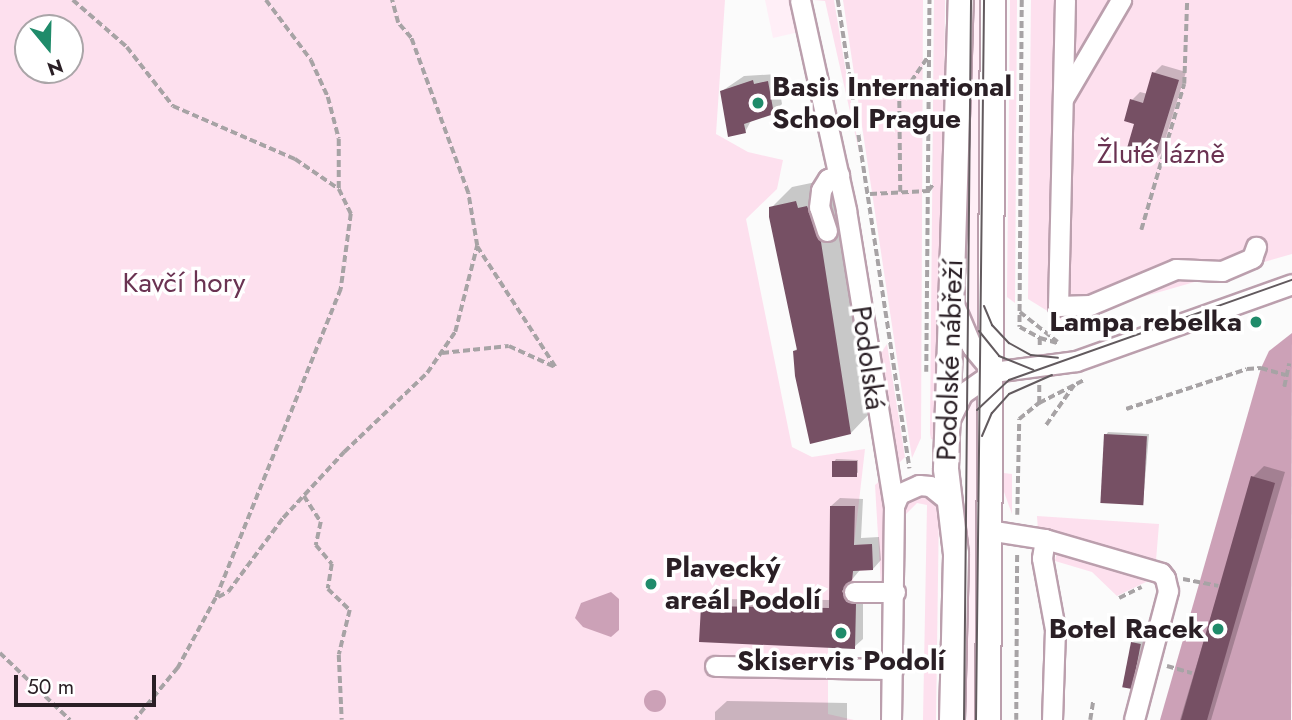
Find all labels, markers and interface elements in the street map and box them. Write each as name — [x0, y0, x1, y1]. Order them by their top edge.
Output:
north arrow — [14, 14, 84, 84]
text: N — [44, 52, 67, 83]
place label: Basis International School Prague — [772, 70, 1012, 136]
marker: Basis International School Prague — [750, 95, 766, 111]
park label: Žluté lázně — [1097, 137, 1225, 171]
street label: Podolské nábřeží — [930, 259, 970, 461]
park label: Kavčí hory — [123, 266, 245, 300]
street label: Podolská — [844, 304, 892, 412]
place label: Lampa rebelka — [1049, 305, 1242, 339]
marker: Lampa rebelka — [1248, 314, 1264, 330]
place label: Plavecký areál Podolí — [665, 551, 821, 617]
marker: Plavecký areál Podolí — [643, 576, 659, 592]
place label: Botel Racek — [1049, 612, 1204, 646]
marker: Botel Racek — [1210, 621, 1226, 637]
marker: Skiservis Podolí — [833, 625, 849, 641]
place label: Skiservis Podolí — [737, 644, 945, 678]
scale bar — [18, 660, 159, 704]
text: 50 m — [27, 672, 74, 702]

